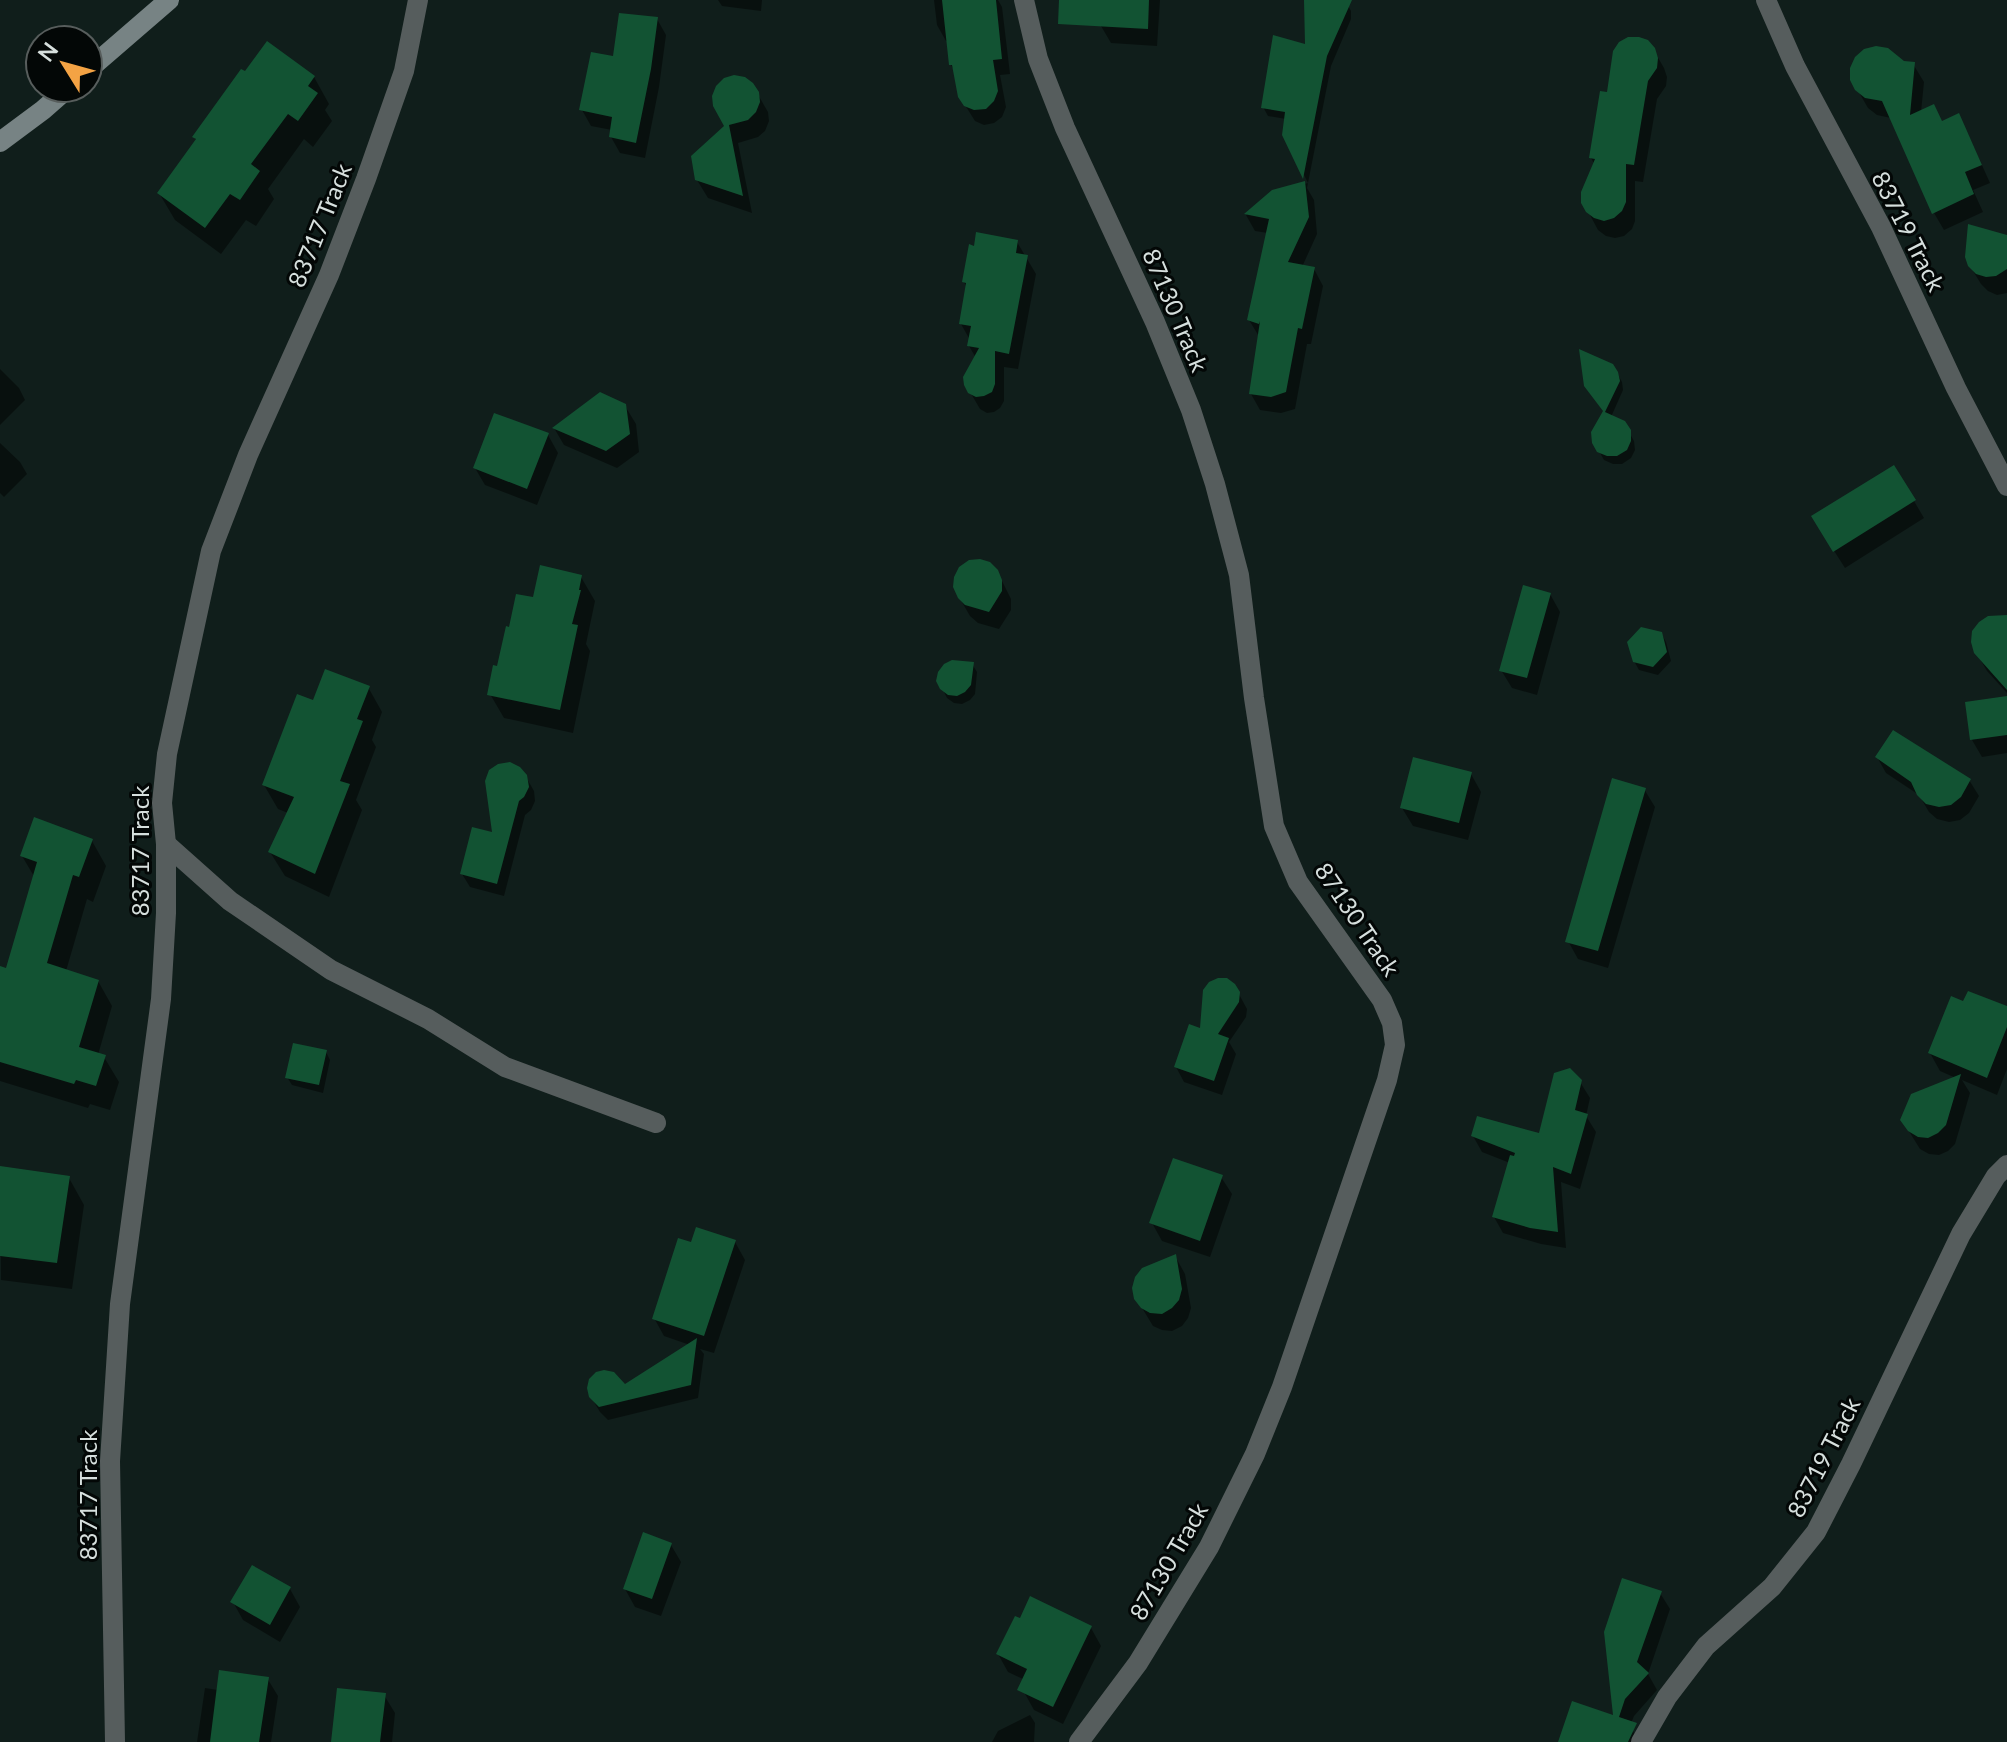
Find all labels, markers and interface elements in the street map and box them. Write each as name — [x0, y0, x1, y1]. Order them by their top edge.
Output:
north arrow — [24, 24, 104, 104]
text: N — [32, 37, 64, 67]
street label: 83717 Track — [281, 158, 357, 291]
street label: 83719 Track — [1866, 166, 1952, 297]
street label: 87130 Track — [1137, 244, 1215, 377]
street label: 83717 Track — [125, 785, 154, 916]
street label: 87130 Track — [1309, 857, 1407, 982]
street label: 83719 Track — [1780, 1391, 1866, 1522]
street label: 83717 Track — [73, 1429, 102, 1560]
street label: 87130 Track — [1123, 1496, 1214, 1625]

